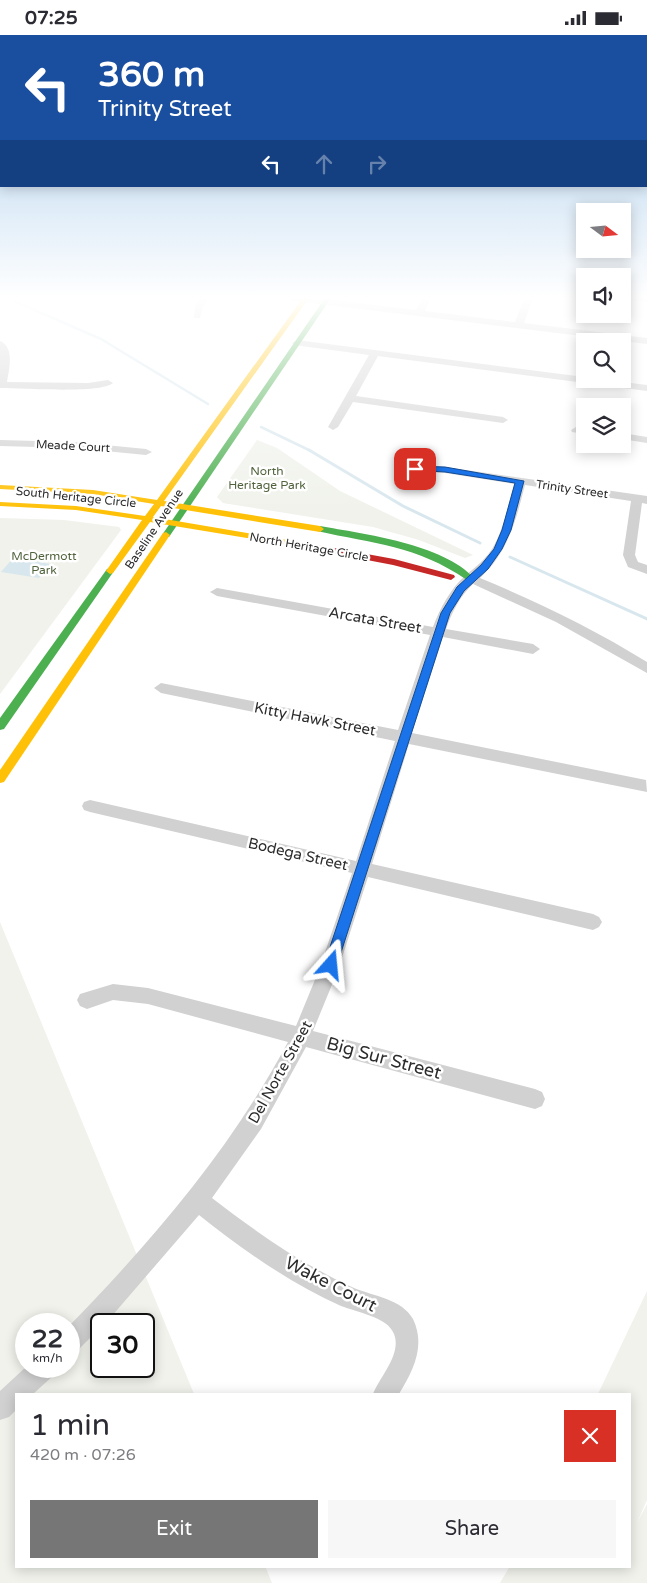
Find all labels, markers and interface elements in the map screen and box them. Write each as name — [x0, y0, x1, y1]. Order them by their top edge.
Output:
text: 07:25 — [25, 7, 78, 29]
text: 360 m — [98, 54, 205, 96]
icon: left — [15, 55, 80, 120]
text: Trinity Street — [98, 96, 232, 122]
icon: left — [257, 150, 285, 178]
icon: ahead — [310, 150, 338, 178]
icon: right — [363, 150, 391, 178]
north arrow — [576, 203, 631, 257]
map controls — [576, 203, 631, 453]
button: sound — [576, 268, 631, 323]
button: search — [576, 333, 631, 388]
button: layers — [576, 398, 631, 453]
street label: Meade Court — [35, 437, 111, 455]
pin — [394, 448, 436, 490]
icon: arrive — [401, 455, 429, 483]
park label: North Heritage Park — [228, 464, 306, 492]
street label: Trinity Street — [535, 477, 609, 501]
street label: South Heritage Circle — [15, 484, 137, 510]
street label: Baseline Avenue — [122, 486, 186, 572]
street label: North Heritage Circle — [249, 530, 370, 564]
park label: McDermott Park — [11, 549, 77, 577]
street label: Arcata Street — [327, 603, 423, 637]
street label: Kitty Hawk Street — [253, 698, 378, 740]
street label: Bodega Street — [246, 834, 350, 874]
position arrow — [304, 938, 356, 990]
street label: Del Norte Street — [244, 1017, 316, 1127]
street label: Big Sur Street — [324, 1032, 444, 1084]
street label: Wake Court — [281, 1251, 381, 1317]
speed limit sign: 30 — [90, 1313, 155, 1378]
text: 22 — [32, 1324, 63, 1354]
text: km/h — [32, 1351, 63, 1365]
text: 1 min — [30, 1407, 110, 1444]
button: close — [564, 1410, 616, 1462]
text: 420 m · 07:26 — [30, 1445, 136, 1465]
button: Exit — [30, 1500, 318, 1558]
button: Share — [328, 1500, 616, 1558]

